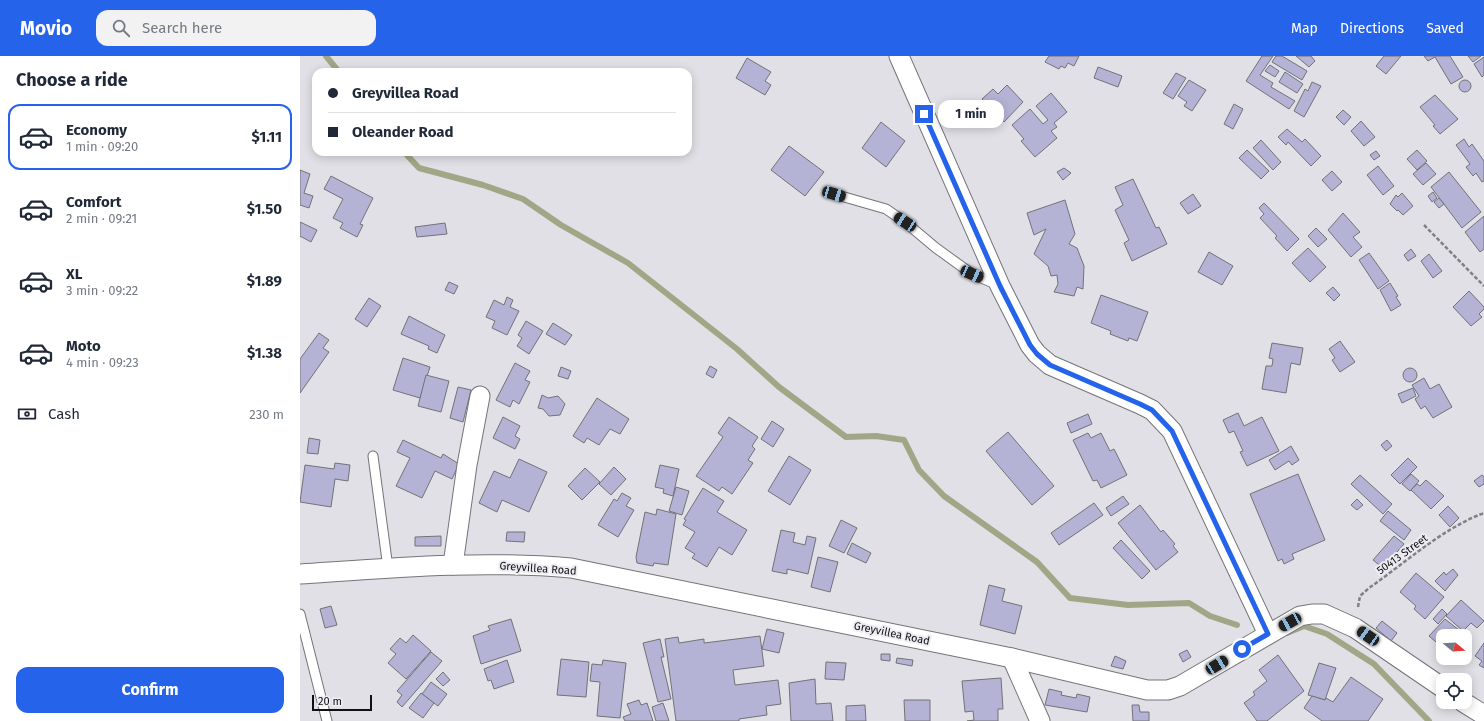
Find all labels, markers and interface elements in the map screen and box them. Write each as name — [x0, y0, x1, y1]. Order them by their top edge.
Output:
search box — [96, 10, 376, 46]
text: Movio — [20, 17, 72, 40]
icon: search — [110, 17, 132, 39]
text: Search here — [142, 19, 222, 37]
text: Map — [1291, 20, 1318, 37]
text: Directions — [1340, 20, 1404, 37]
text: Saved — [1426, 20, 1464, 37]
text: Choose a ride — [16, 69, 128, 91]
text: Greyvillea Road — [352, 84, 459, 102]
callout: 1 min — [938, 100, 1004, 128]
route end — [915, 105, 933, 123]
text: 1 min — [955, 106, 987, 121]
icon: car — [18, 119, 54, 155]
text: Economy — [66, 121, 127, 139]
text: Oleander Road — [352, 123, 453, 141]
text: $1.11 — [252, 128, 282, 146]
text: 1 min · 09:20 — [66, 139, 138, 154]
car — [821, 185, 847, 203]
icon: car — [18, 191, 54, 227]
text: Comfort — [66, 193, 122, 211]
text: $1.50 — [247, 200, 282, 218]
car — [892, 210, 918, 234]
text: 2 min · 09:21 — [66, 211, 137, 226]
icon: car — [18, 263, 54, 299]
car — [959, 264, 985, 284]
text: XL — [66, 265, 82, 283]
text: $1.89 — [247, 272, 282, 290]
text: 3 min · 09:22 — [66, 283, 138, 298]
icon: car — [18, 335, 54, 371]
text: Moto — [66, 337, 101, 355]
text: $1.38 — [247, 344, 282, 362]
text: 4 min · 09:23 — [66, 355, 139, 370]
icon: cash — [16, 403, 38, 425]
text: Cash — [48, 405, 80, 423]
text: 230 m — [249, 407, 284, 422]
street label: 50413 Street — [1374, 532, 1430, 577]
street label: Greyvillea Road — [499, 559, 577, 578]
car — [1277, 611, 1303, 633]
street label: Greyvillea Road — [853, 619, 931, 648]
car — [1355, 624, 1381, 648]
north arrow — [1436, 629, 1472, 665]
map controls — [1436, 629, 1472, 709]
route start — [1233, 640, 1251, 658]
car — [1204, 654, 1230, 676]
button: Confirm — [16, 667, 284, 713]
button: locate — [1436, 673, 1472, 709]
scale bar — [312, 693, 372, 712]
text: 20 m — [318, 695, 342, 708]

